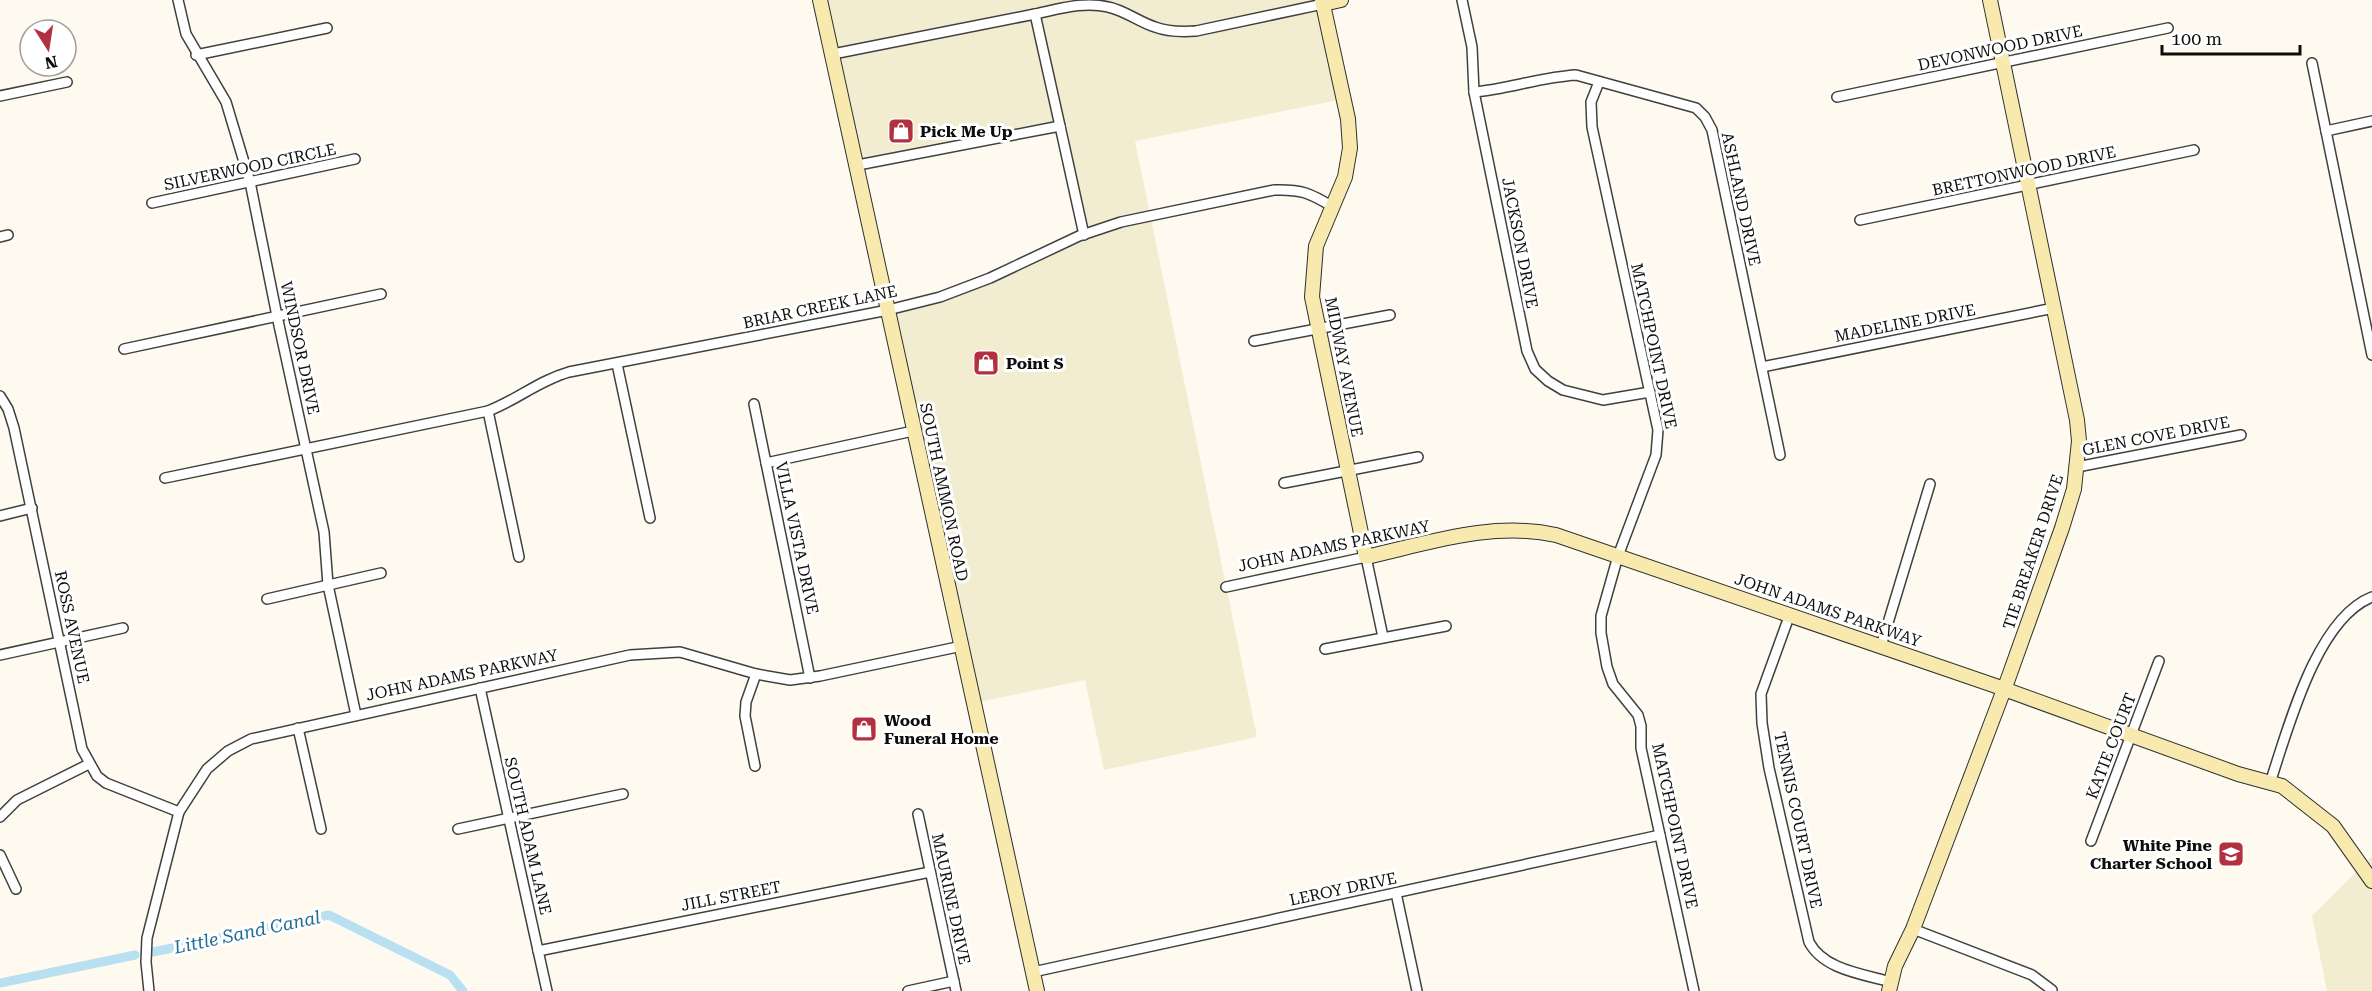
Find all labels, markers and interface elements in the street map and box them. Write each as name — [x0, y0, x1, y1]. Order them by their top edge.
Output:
north arrow — [18, 18, 78, 78]
scale bar — [2162, 18, 2300, 56]
street label: DEVONWOOD DRIVE — [1916, 21, 2084, 75]
text: 100 m — [2171, 28, 2222, 49]
text: N — [43, 52, 59, 73]
shop icon: Pick Me Up — [886, 116, 916, 146]
place label: Pick Me Up — [920, 122, 1013, 141]
street label: ASHLAND DRIVE — [1718, 130, 1764, 268]
street label: SILVERWOOD CIRCLE — [162, 139, 338, 195]
street label: BRETTONWOOD DRIVE — [1930, 142, 2118, 200]
street label: JACKSON DRIVE — [1498, 176, 1542, 310]
street label: MATCHPOINT DRIVE — [1627, 261, 1681, 431]
street label: WINDSOR DRIVE — [277, 280, 323, 416]
street label: BRIAR CREEK LANE — [741, 281, 899, 333]
street label: MIDWAY AVENUE — [1321, 295, 1367, 439]
street label: MADELINE DRIVE — [1833, 300, 1977, 346]
shop icon: Point S — [971, 348, 1001, 378]
place label: Point S — [1006, 354, 1064, 373]
street label: SOUTH AMMON ROAD — [916, 401, 972, 583]
street label: GLEN COVE DRIVE — [2081, 412, 2231, 460]
street label: VILLA VISTA DRIVE — [772, 460, 822, 616]
street label: TIE BREAKER DRIVE — [1999, 472, 2067, 632]
street label: JOHN ADAMS PARKWAY — [1236, 516, 1432, 576]
street label: ROSS AVENUE — [51, 569, 93, 685]
street label: JOHN ADAMS PARKWAY — [1732, 569, 1924, 651]
street label: JOHN ADAMS PARKWAY — [364, 645, 560, 705]
street label: KATIE COURT — [2082, 690, 2140, 802]
place label: Wood Funeral Home — [884, 711, 999, 748]
shop icon: Wood Funeral Home — [849, 714, 879, 744]
street label: TENNIS COURT DRIVE — [1770, 730, 1826, 910]
street label: MATCHPOINT DRIVE — [1648, 741, 1702, 911]
street label: SOUTH ADAM LANE — [501, 755, 555, 917]
street label: MAURINE DRIVE — [928, 832, 974, 966]
place label: White Pine Charter School — [2090, 836, 2213, 873]
school or university icon: White Pine Charter School — [2216, 839, 2246, 869]
street label: LEROY DRIVE — [1288, 868, 1398, 910]
street label: JILL STREET — [679, 877, 783, 915]
water label: Little Sand Canal — [171, 906, 322, 958]

